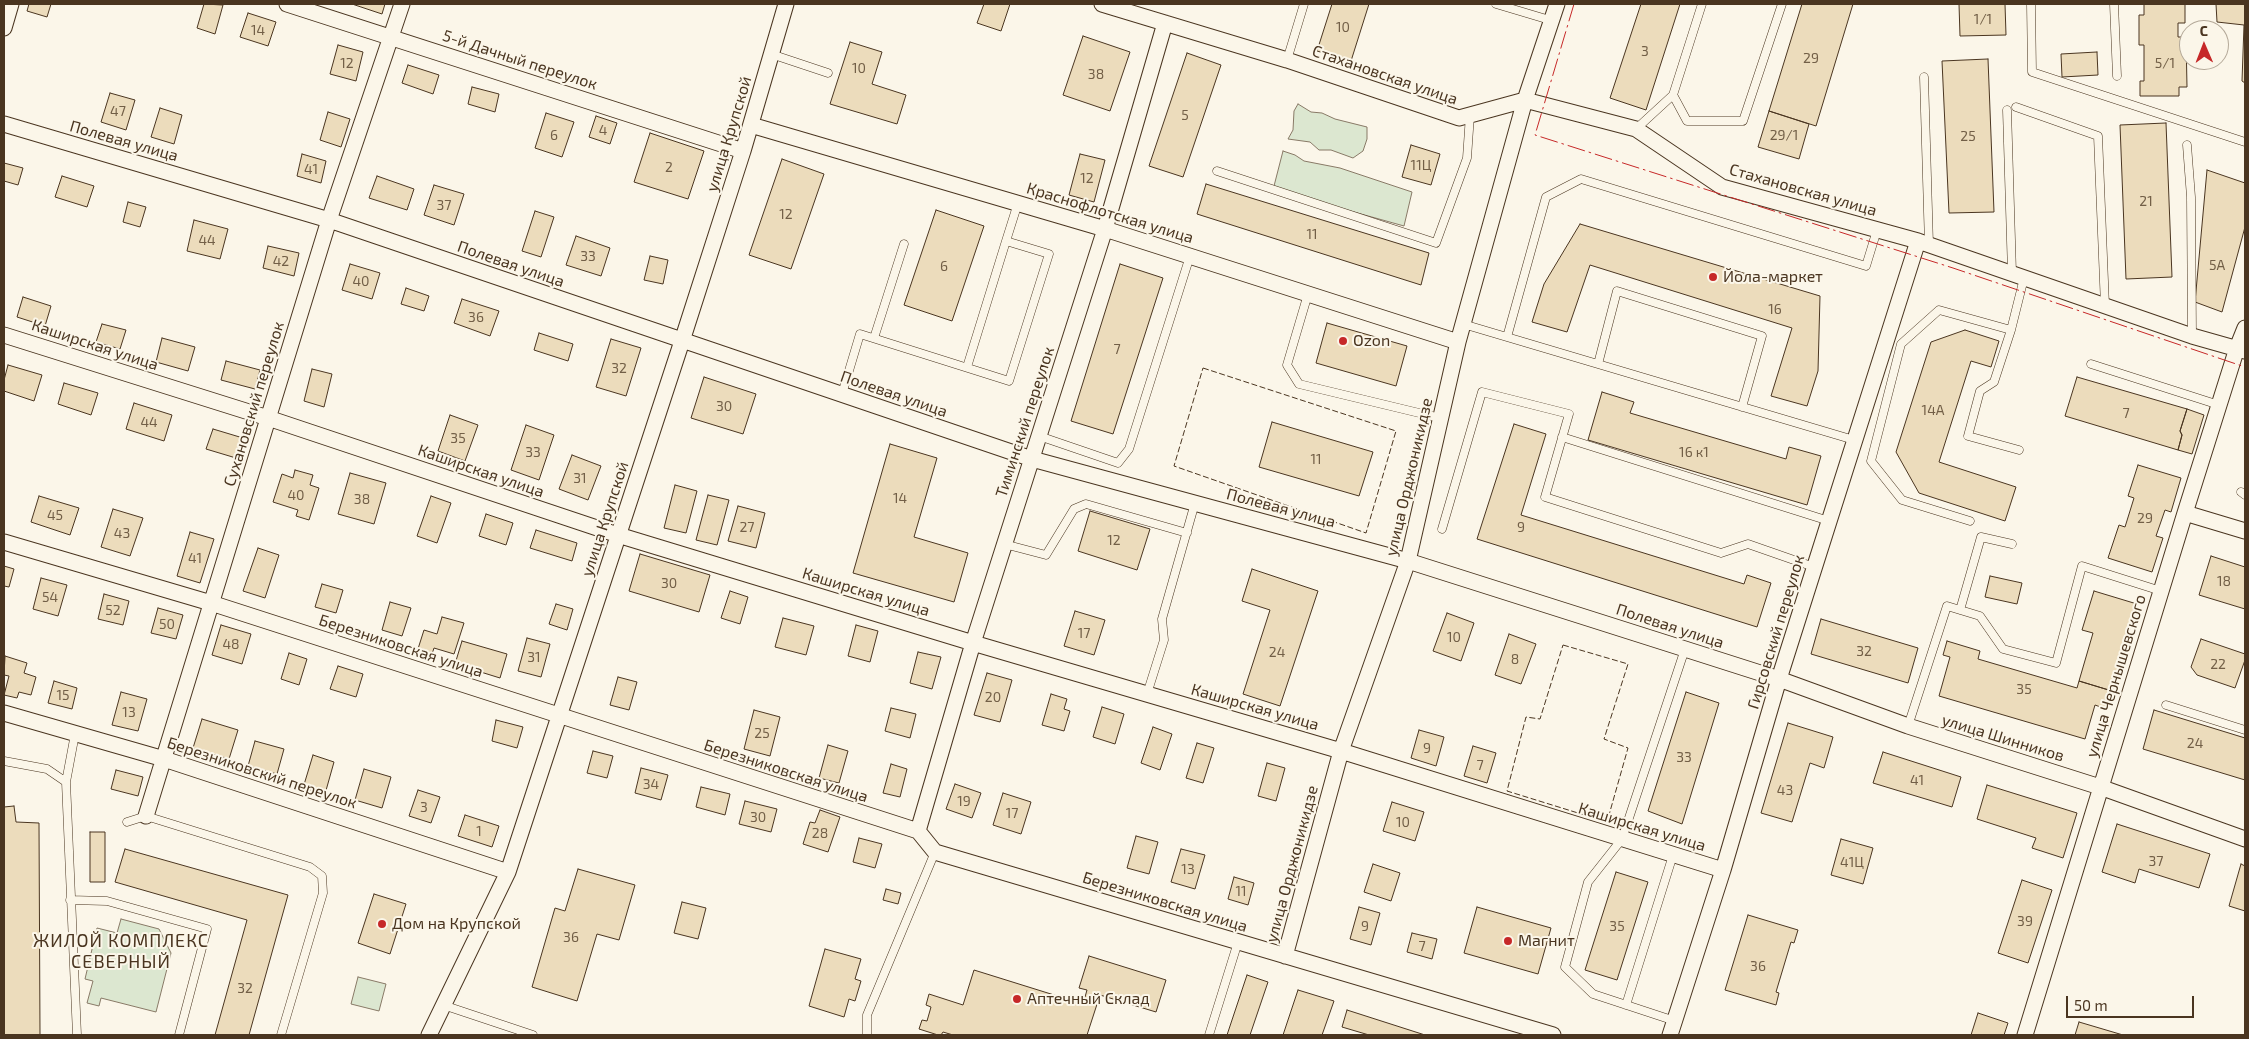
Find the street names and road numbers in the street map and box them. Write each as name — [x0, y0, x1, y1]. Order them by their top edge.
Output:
street label: 5-й Дачный переулок — [440, 26, 600, 94]
street label: Стахановская улица — [1310, 41, 1460, 109]
street label: улица Крупской — [702, 74, 756, 194]
street label: Полевая улица — [68, 116, 180, 166]
street label: Стахановская улица — [1727, 160, 1879, 220]
street label: Краснофлотская улица — [1024, 178, 1196, 248]
street label: Полевая улица — [455, 237, 567, 291]
street label: Каширская улица — [29, 315, 161, 375]
street label: Сухановский переулок — [220, 319, 288, 489]
street label: Тиминский переулок — [992, 344, 1058, 500]
street label: Полевая улица — [838, 367, 950, 421]
street label: улица Орджоникидзе — [1381, 396, 1437, 558]
street label: Каширская улица — [415, 440, 547, 502]
street label: улица Крупской — [577, 459, 633, 579]
street label: Полевая улица — [1224, 484, 1338, 532]
street label: Гирсовский переулок — [1743, 553, 1809, 711]
street label: Каширская улица — [800, 563, 932, 621]
street label: улица Чернышевского — [2082, 592, 2150, 760]
street label: Полевая улица — [1614, 600, 1726, 652]
street label: Березниковская улица — [316, 610, 486, 682]
street label: Каширская улица — [1189, 680, 1321, 734]
street label: улица Шинников — [1939, 710, 2067, 766]
street label: Березниковский переулок — [165, 733, 359, 813]
street label: Березниковская улица — [701, 735, 871, 807]
street label: улица Орджоникидзе — [1262, 783, 1322, 945]
street label: Каширская улица — [1576, 798, 1708, 856]
street label: Березниковская улица — [1080, 868, 1250, 936]

